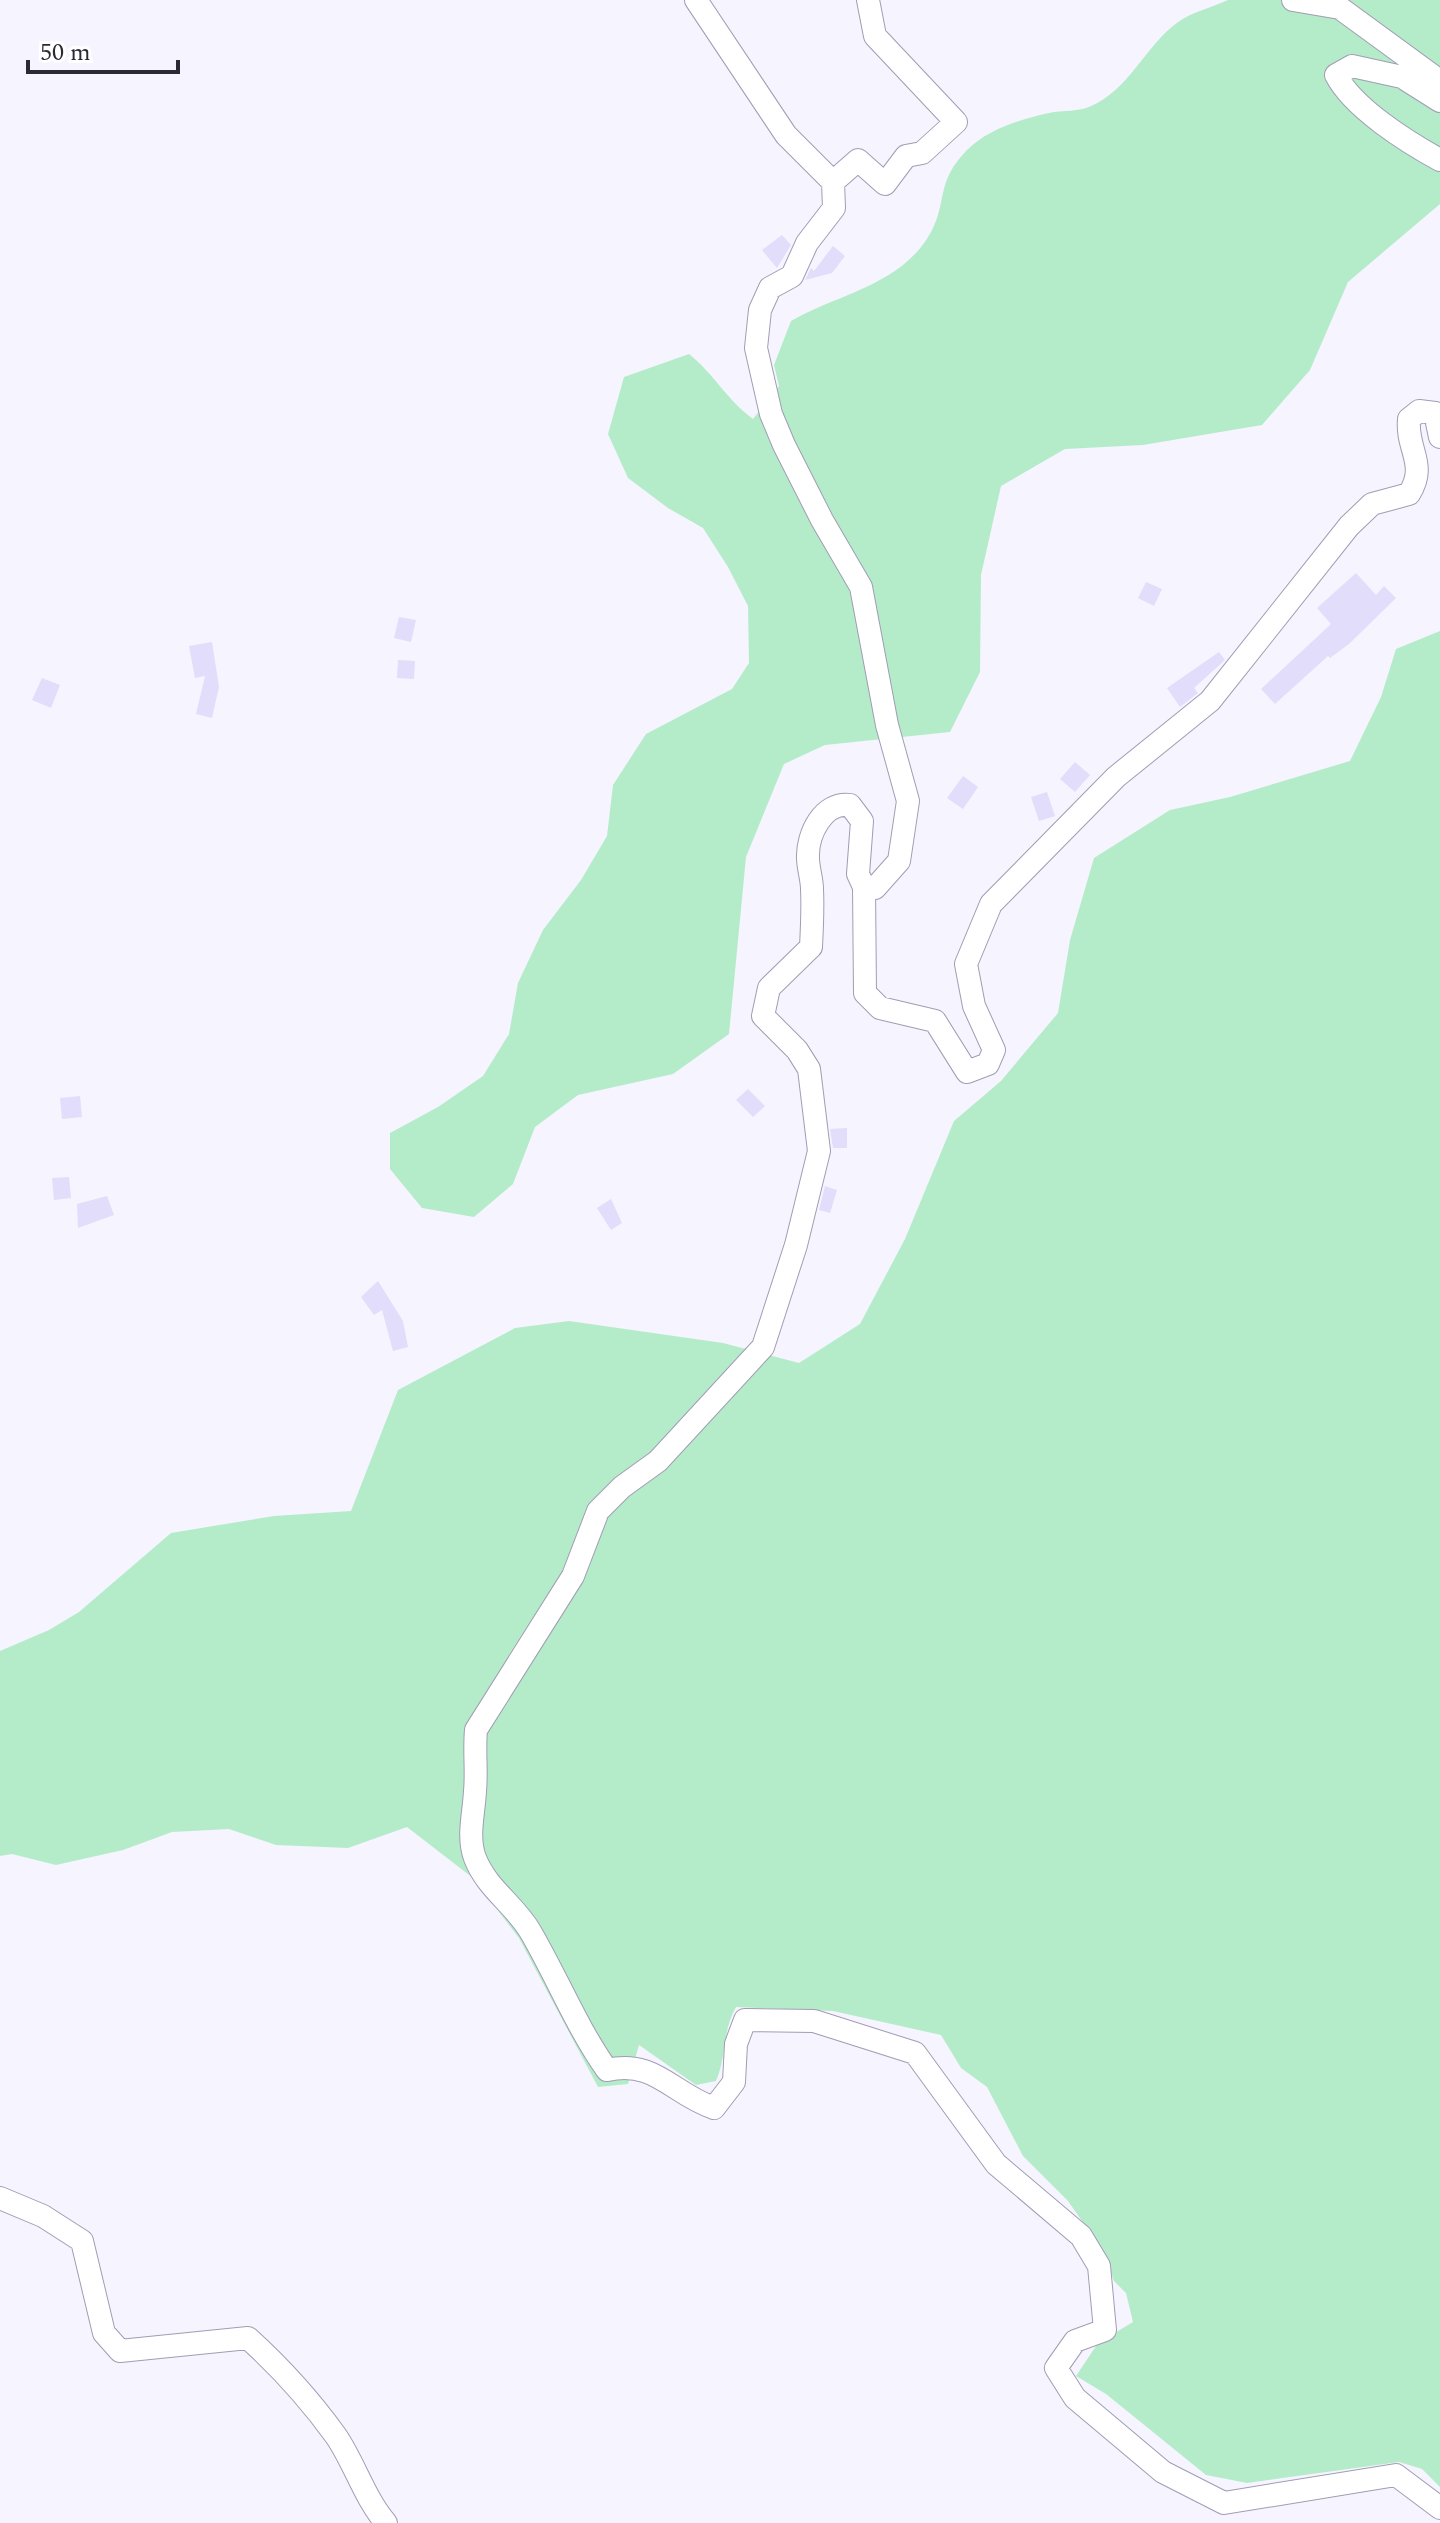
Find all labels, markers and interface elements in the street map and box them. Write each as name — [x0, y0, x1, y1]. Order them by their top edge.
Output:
scale bar — [28, 24, 178, 74]
text: 50 m — [40, 35, 91, 71]

